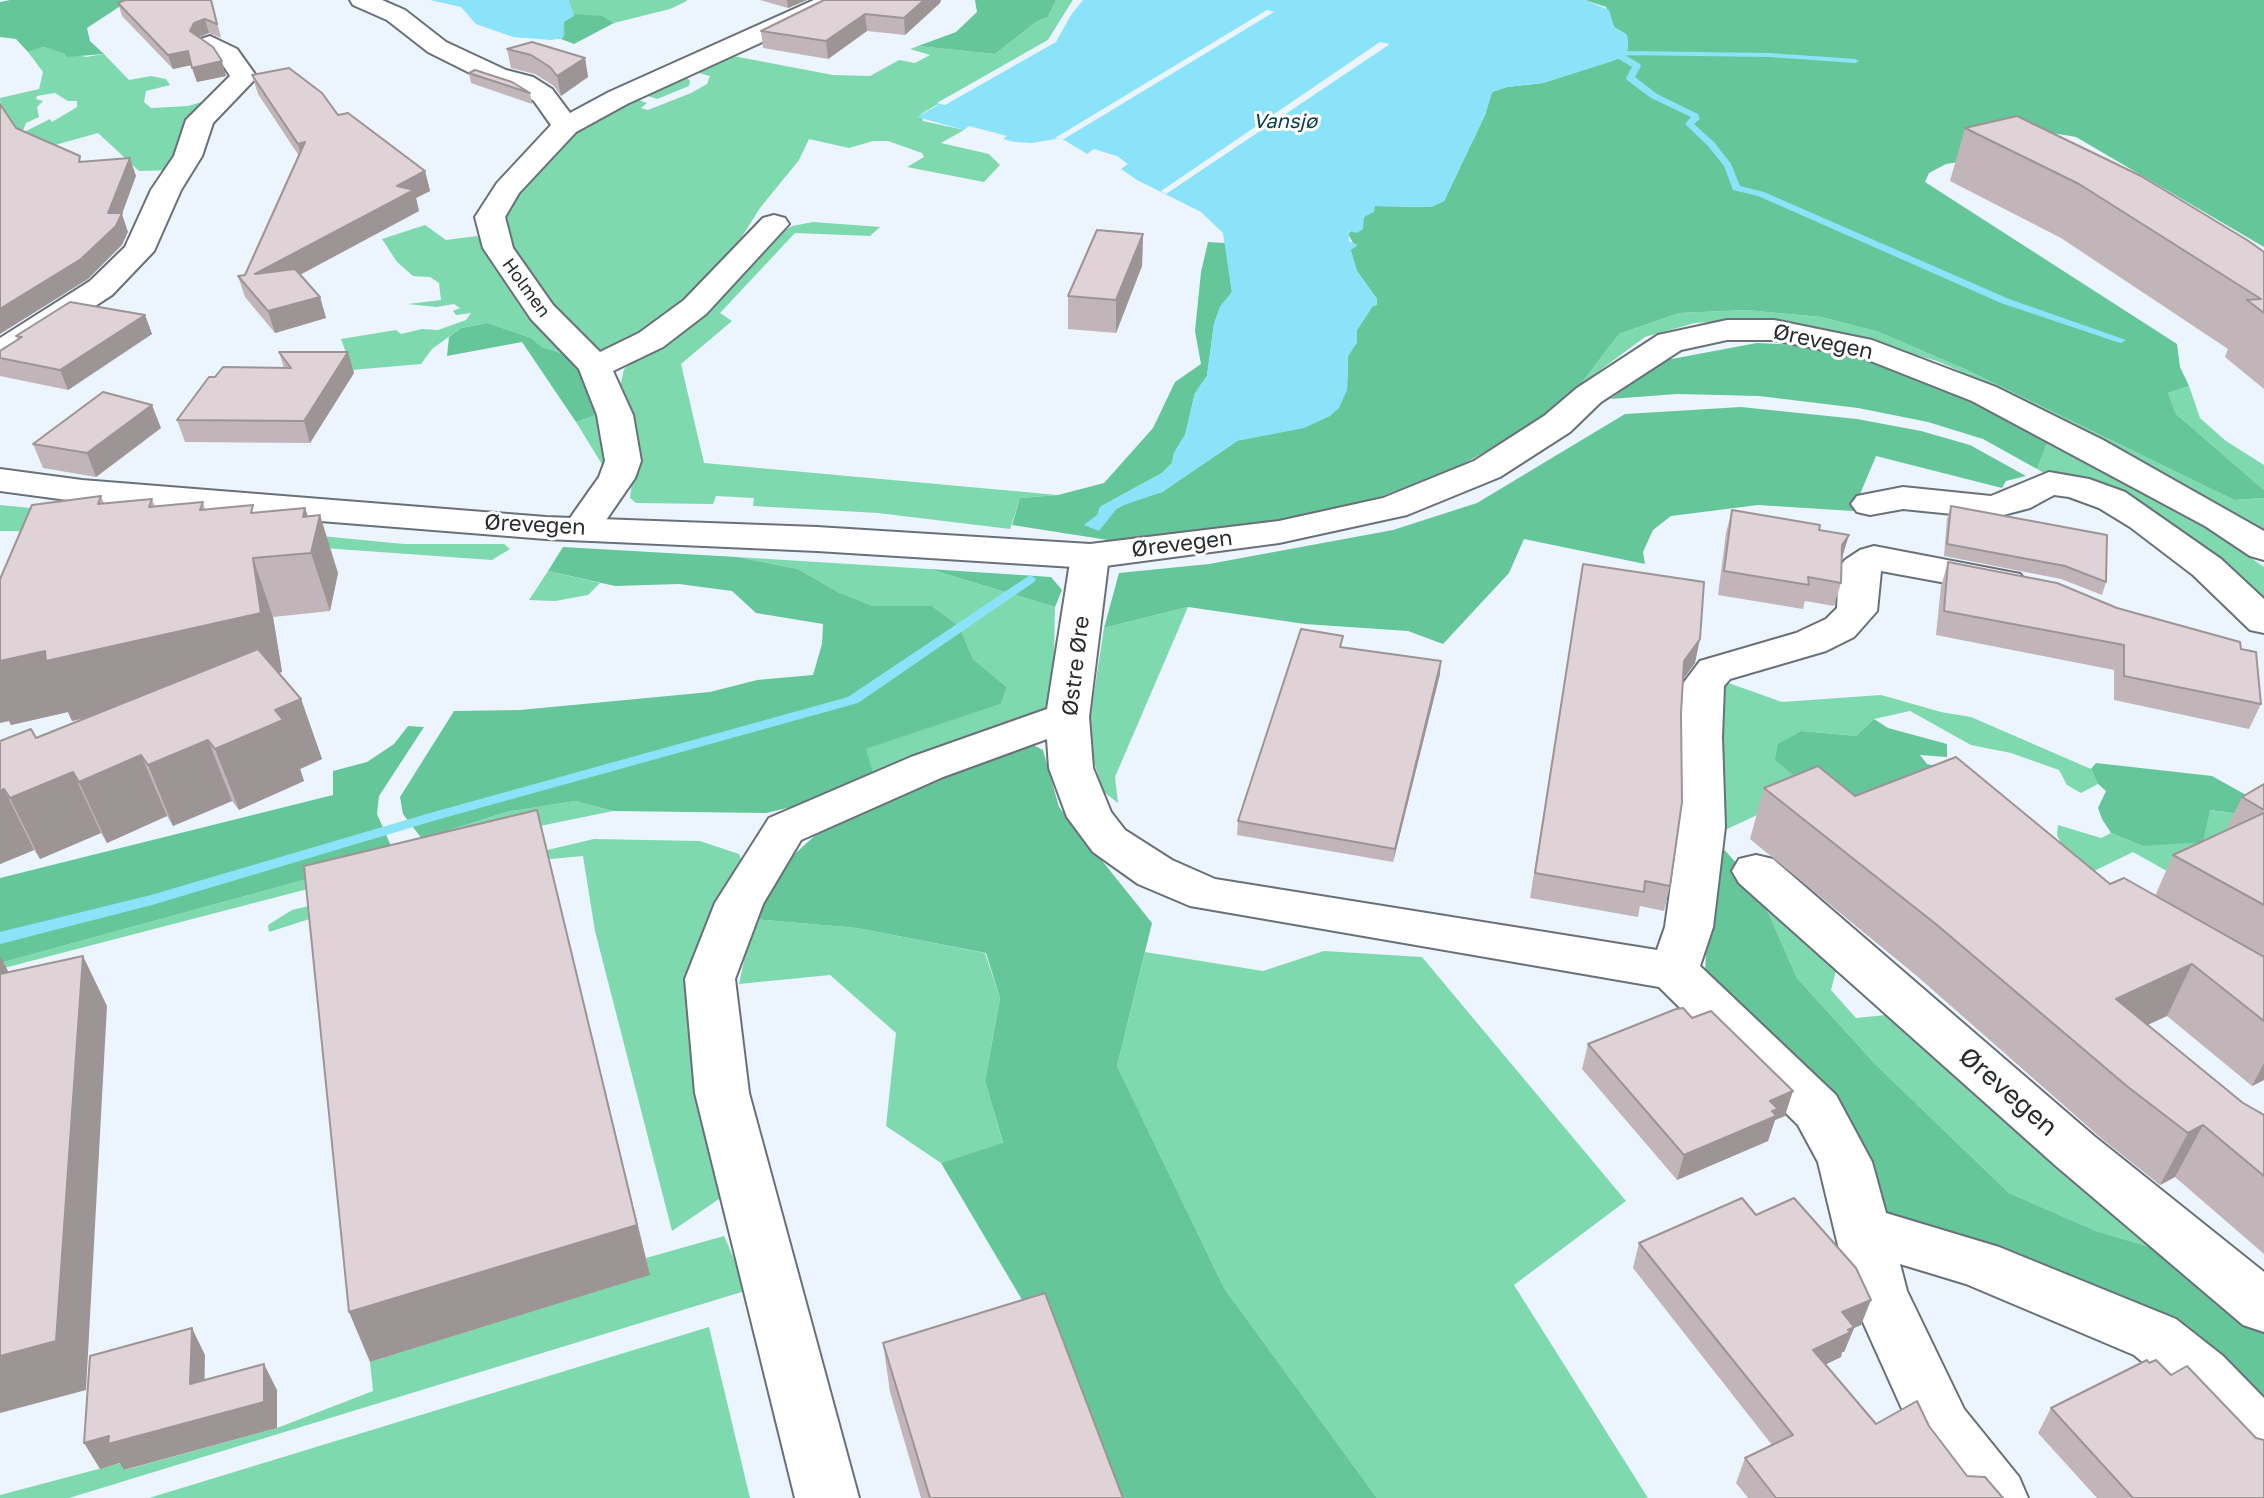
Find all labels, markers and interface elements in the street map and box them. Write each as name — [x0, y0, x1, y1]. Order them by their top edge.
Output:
water label: Vansjø — [1253, 110, 1317, 134]
street label: Holmen — [497, 254, 555, 322]
street label: Ørevegen — [1771, 319, 1875, 365]
street label: Ørevegen — [484, 509, 586, 541]
street label: Ørevegen — [1130, 525, 1234, 563]
street label: Østre Øre — [1057, 614, 1095, 718]
street label: Ørevegen — [1953, 1041, 2063, 1143]

